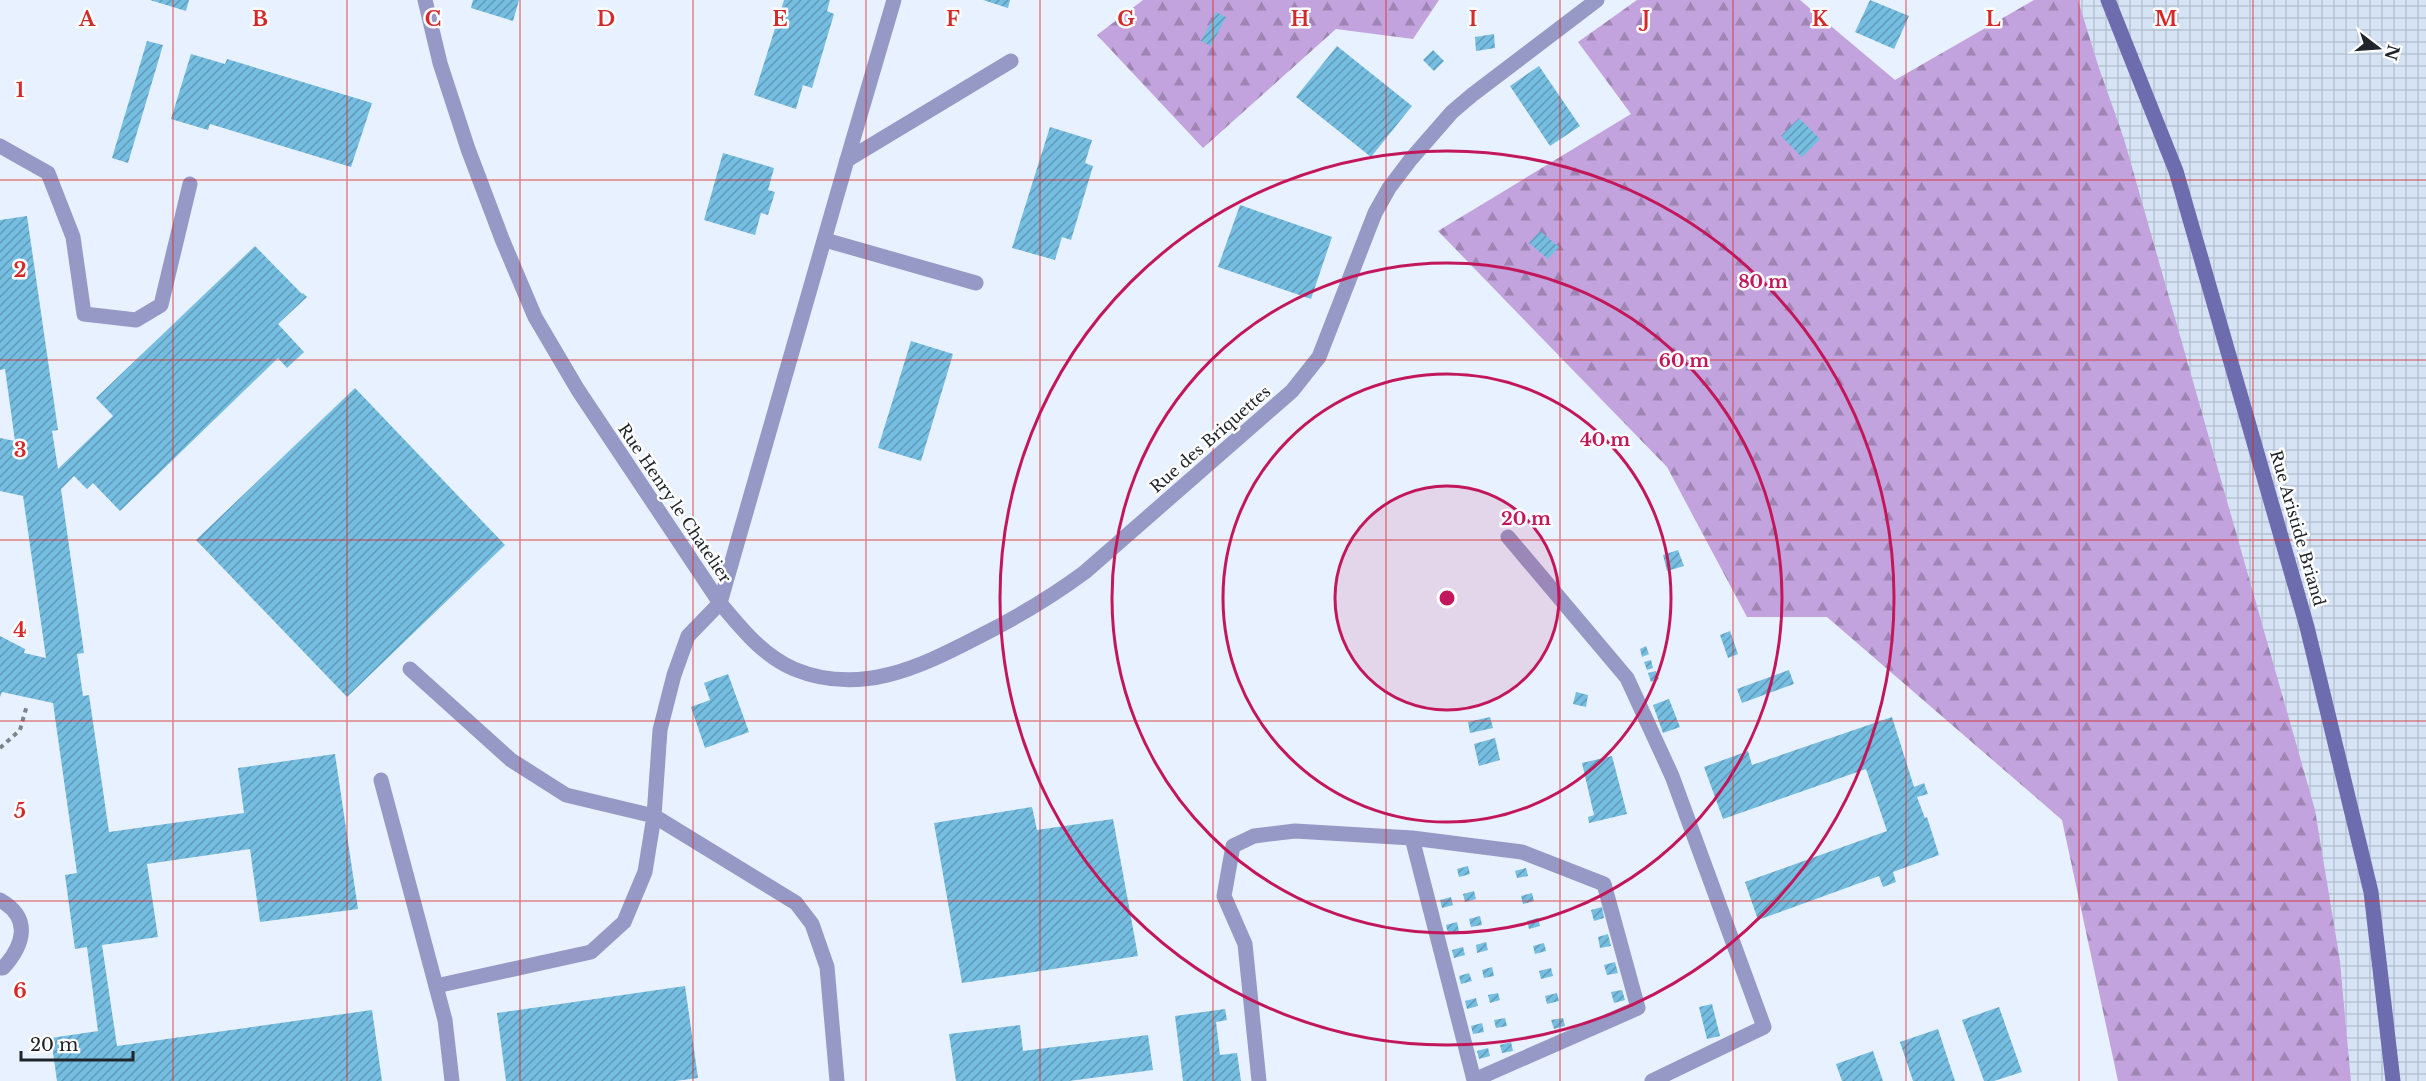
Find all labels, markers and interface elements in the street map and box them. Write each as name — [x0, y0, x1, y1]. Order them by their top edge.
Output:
text: A — [78, 7, 96, 31]
text: B — [252, 7, 268, 31]
text: C — [425, 7, 441, 31]
text: D — [597, 7, 615, 31]
text: E — [772, 7, 788, 31]
text: F — [946, 7, 960, 31]
text: G — [1117, 7, 1135, 31]
text: H — [1291, 7, 1310, 31]
text: I — [1469, 7, 1477, 31]
text: J — [1638, 7, 1650, 31]
text: K — [1812, 7, 1829, 31]
text: L — [1985, 7, 2001, 31]
text: M — [2155, 7, 2178, 31]
north arrow — [2348, 18, 2408, 78]
text: N — [2381, 42, 2404, 63]
text: 1 — [16, 78, 25, 102]
text: 2 — [13, 258, 27, 282]
text: 80 m — [1738, 271, 1788, 293]
text: 60 m — [1659, 350, 1709, 372]
street label: Rue des Briquettes — [1146, 381, 1274, 497]
street label: Rue Henry le Chatelier — [614, 419, 736, 587]
text: 40 m — [1580, 429, 1630, 451]
text: 3 — [14, 438, 26, 462]
street label: Rue Aristide Briand — [2266, 448, 2330, 608]
text: 20 m — [1501, 508, 1551, 530]
centre of rings — [1437, 588, 1457, 608]
text: 4 — [13, 618, 27, 642]
text: 5 — [14, 799, 26, 823]
text: 6 — [13, 979, 27, 1003]
scale bar — [21, 1024, 134, 1062]
text: 20 m — [30, 1034, 78, 1056]

